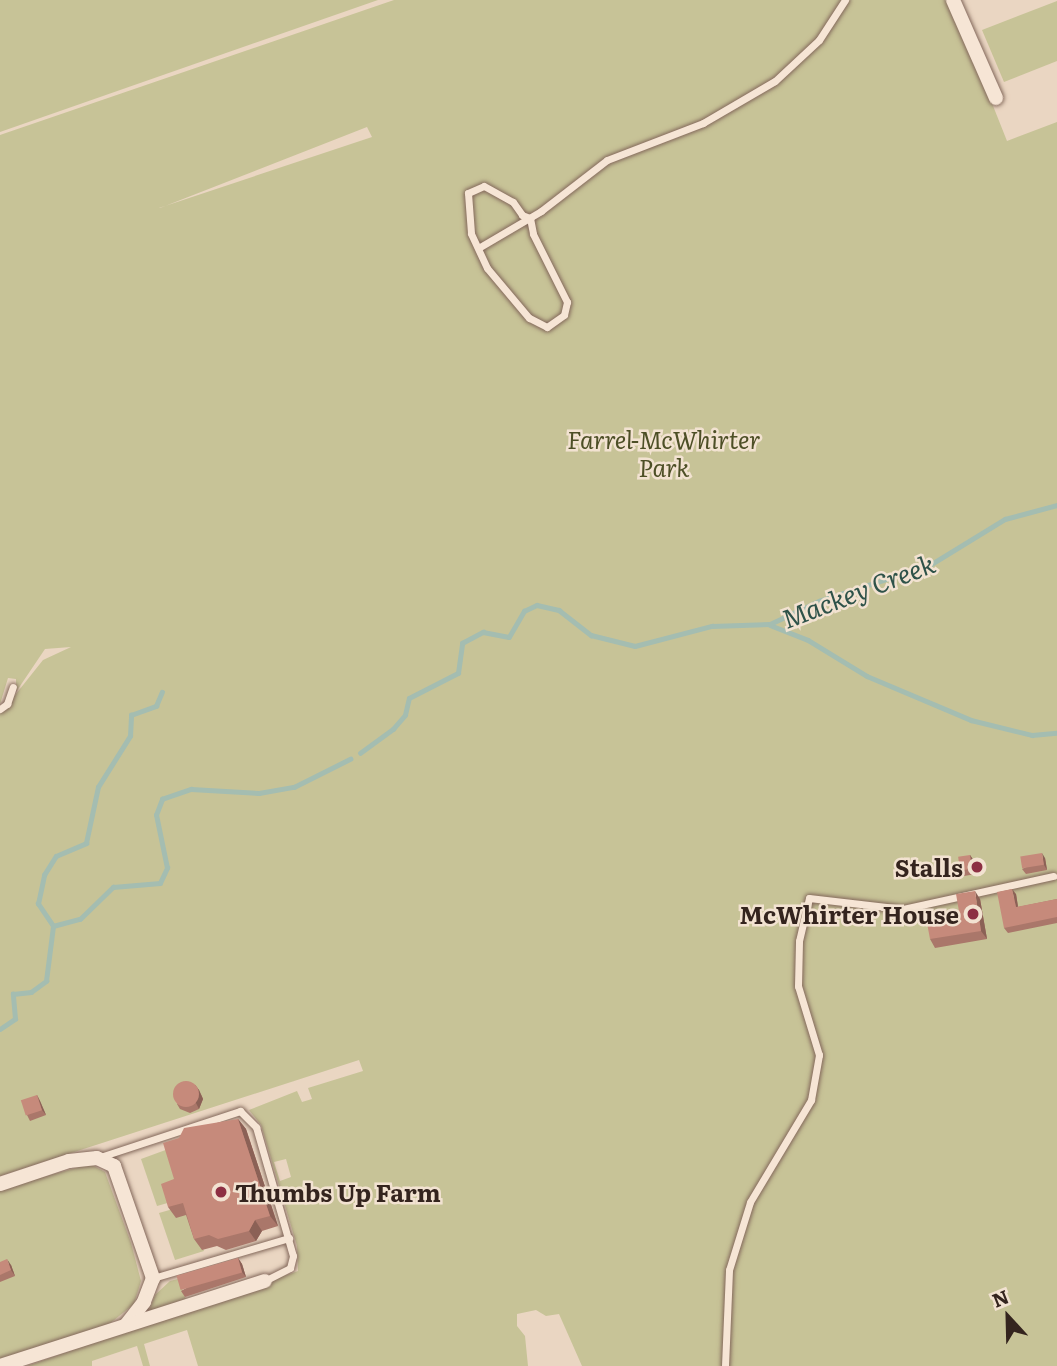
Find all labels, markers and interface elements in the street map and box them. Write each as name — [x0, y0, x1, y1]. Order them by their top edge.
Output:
park label: Farrel-McWhirter Park — [567, 425, 761, 481]
water label: Mackey Creek — [777, 547, 939, 633]
place label: Stalls — [895, 853, 963, 881]
marker: Stalls — [969, 859, 985, 875]
place label: McWhirter House — [739, 900, 959, 928]
marker: McWhirter House — [965, 906, 981, 922]
place label: Thumbs Up Farm — [235, 1178, 441, 1206]
marker: Thumbs Up Farm — [213, 1184, 229, 1200]
north arrow — [973, 1282, 1043, 1352]
text: N — [987, 1282, 1013, 1314]

